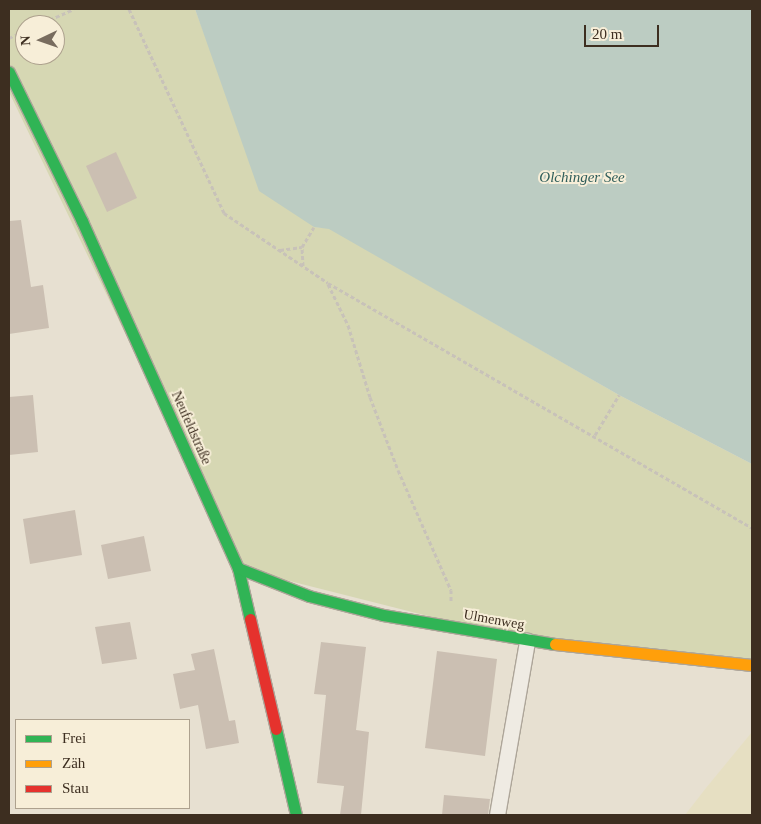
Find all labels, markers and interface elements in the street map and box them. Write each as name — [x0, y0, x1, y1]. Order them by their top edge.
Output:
north arrow — [15, 15, 65, 65]
scale bar — [586, 15, 661, 47]
text: 20 m — [592, 26, 622, 42]
text: N — [18, 35, 33, 46]
water label: Olchinger See — [539, 169, 625, 187]
street label: Neufeldstraße — [167, 389, 215, 467]
street label: Ulmenweg — [462, 606, 526, 634]
legend — [15, 719, 190, 809]
text: Frei — [62, 730, 86, 746]
text: Zäh — [62, 755, 85, 771]
text: Stau — [62, 780, 89, 796]

